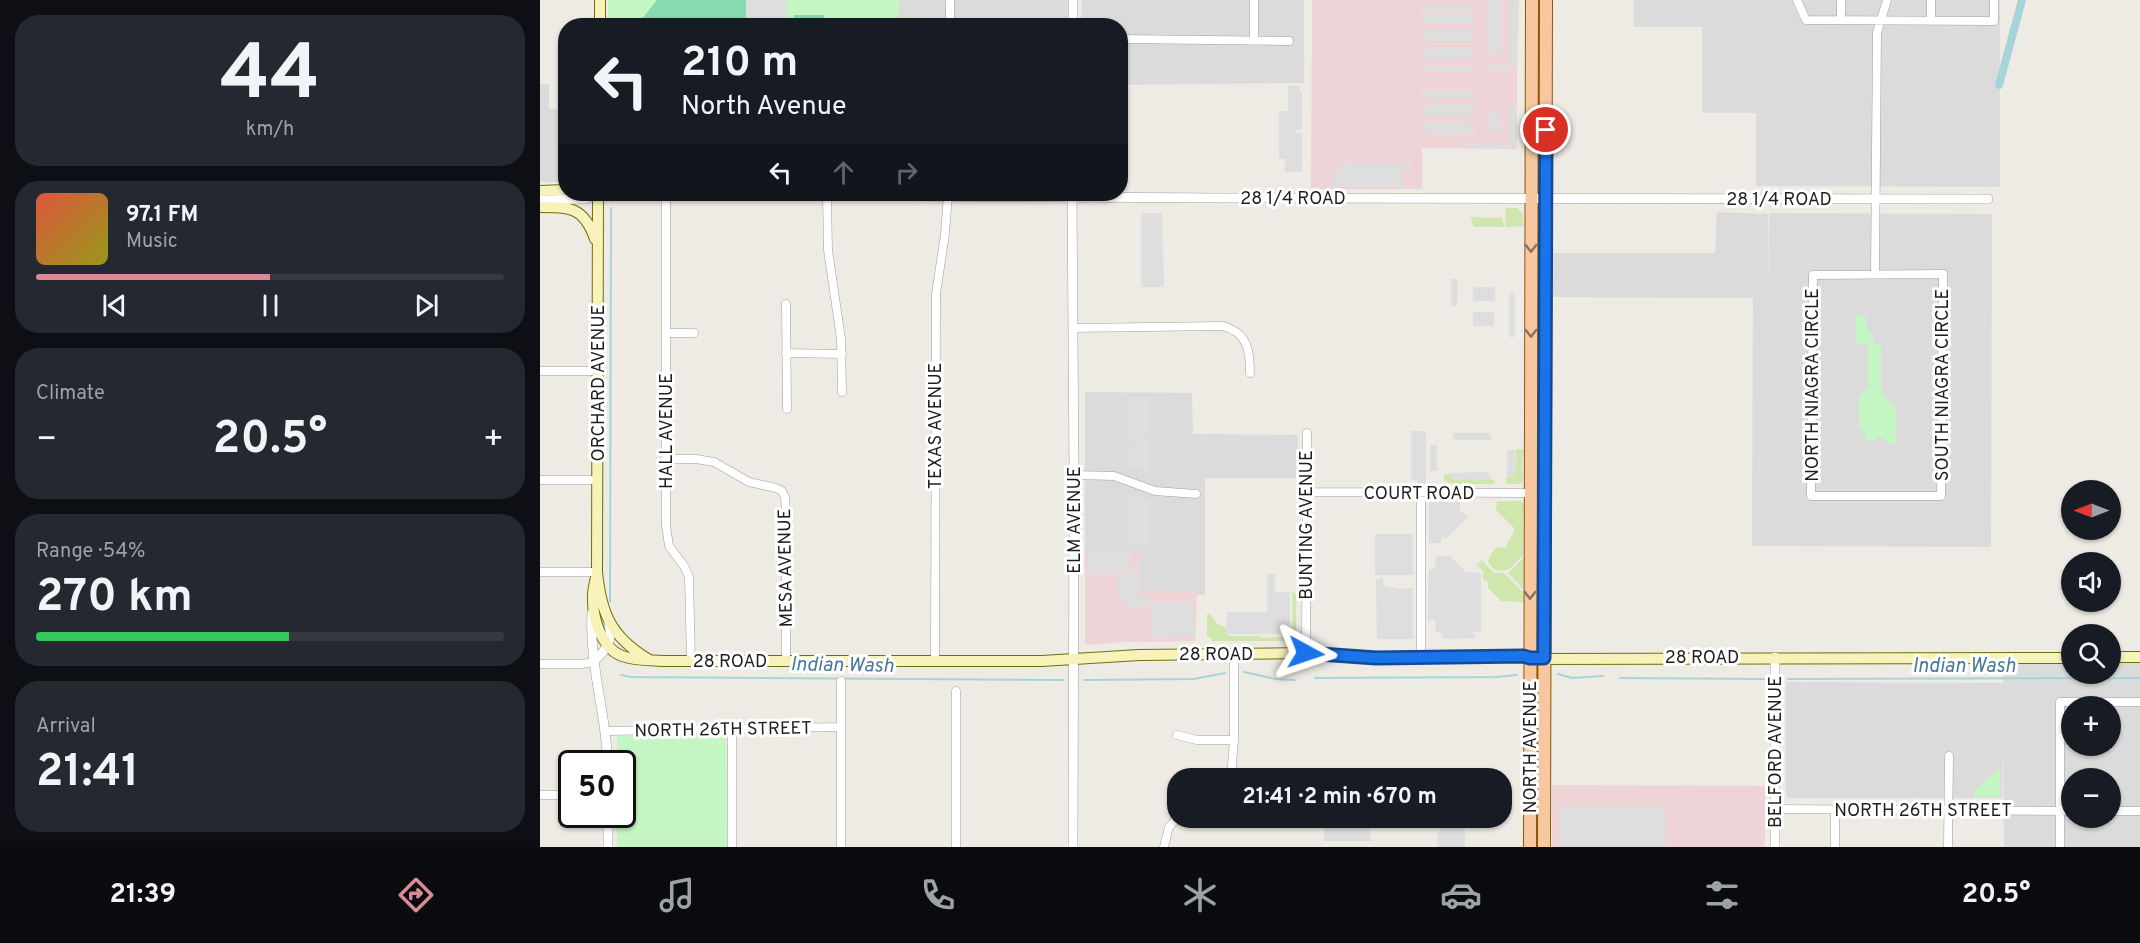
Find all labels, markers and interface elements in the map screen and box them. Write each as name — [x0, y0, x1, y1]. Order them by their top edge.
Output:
text: 44 — [220, 28, 320, 127]
text: 210 m — [681, 38, 798, 91]
icon: left — [582, 42, 660, 120]
text: North Avenue — [681, 90, 846, 124]
pin — [1520, 104, 1571, 155]
icon: arrive — [1529, 113, 1562, 146]
text: km/h — [246, 117, 294, 143]
icon: left — [764, 156, 797, 189]
icon: ahead — [827, 156, 860, 189]
icon: right — [890, 156, 923, 189]
street label: 28 1/4 ROAD — [1240, 188, 1346, 211]
street label: 28 1/4 ROAD — [1726, 189, 1832, 212]
text: 97.1 FM — [126, 202, 198, 229]
text: Music — [126, 229, 178, 255]
one-way arrow — [1525, 244, 1537, 253]
street label: NORTH NIAGRA CIRCLE — [1802, 288, 1825, 482]
icon: previous — [98, 289, 131, 322]
icon: pause — [254, 289, 287, 322]
icon: next — [410, 289, 443, 322]
street label: SOUTH NIAGRA CIRCLE — [1932, 289, 1955, 481]
street label: ORCHARD AVENUE — [588, 305, 611, 461]
one-way arrow — [1525, 329, 1537, 338]
street label: TEXAS AVENUE — [925, 363, 948, 489]
street label: HALL AVENUE — [656, 373, 679, 489]
text: Climate — [36, 381, 105, 407]
text: 20.5° — [213, 412, 327, 469]
text: − — [36, 420, 57, 462]
text: + — [483, 420, 504, 462]
street label: BUNTING AVENUE — [1296, 450, 1319, 600]
street label: ELM AVENUE — [1064, 466, 1087, 574]
north arrow — [2061, 480, 2121, 540]
map controls — [2061, 480, 2121, 828]
street label: COURT ROAD — [1364, 483, 1474, 506]
street label: MESA AVENUE — [774, 508, 799, 628]
text: Range · 54% — [36, 539, 145, 565]
button: sound — [2061, 552, 2121, 612]
text: 270 km — [36, 570, 193, 627]
one-way arrow — [1524, 591, 1536, 600]
position arrow — [1274, 621, 1338, 685]
button: search — [2061, 624, 2121, 684]
street label: 28 ROAD — [1179, 644, 1253, 667]
street label: 28 ROAD — [1665, 647, 1739, 670]
street label: 28 ROAD — [693, 651, 767, 674]
water label: Indian Wash — [790, 652, 894, 680]
water label: Indian Wash — [1912, 654, 2016, 680]
street label: BELFORD AVENUE — [1765, 676, 1788, 828]
street label: NORTH AVENUE — [1520, 681, 1543, 813]
button: + — [2061, 696, 2121, 756]
text: Arrival — [36, 714, 96, 740]
street label: NORTH 26TH STREET — [634, 717, 812, 744]
text: 21:41 — [36, 745, 139, 802]
speed limit sign: 50 — [558, 750, 636, 828]
button: − — [2061, 768, 2121, 828]
text: 21:41 · 2 min · 670 m — [1242, 784, 1437, 811]
street label: NORTH 26TH STREET — [1834, 800, 2012, 823]
icon: directions — [395, 874, 437, 916]
icon: music — [656, 874, 698, 916]
icon: phone — [917, 874, 959, 916]
icon: climate — [1179, 874, 1221, 916]
icon: car — [1440, 874, 1482, 916]
icon: filters — [1701, 874, 1743, 916]
text: 21:39 — [110, 878, 176, 912]
text: 20.5° — [1962, 878, 2030, 912]

